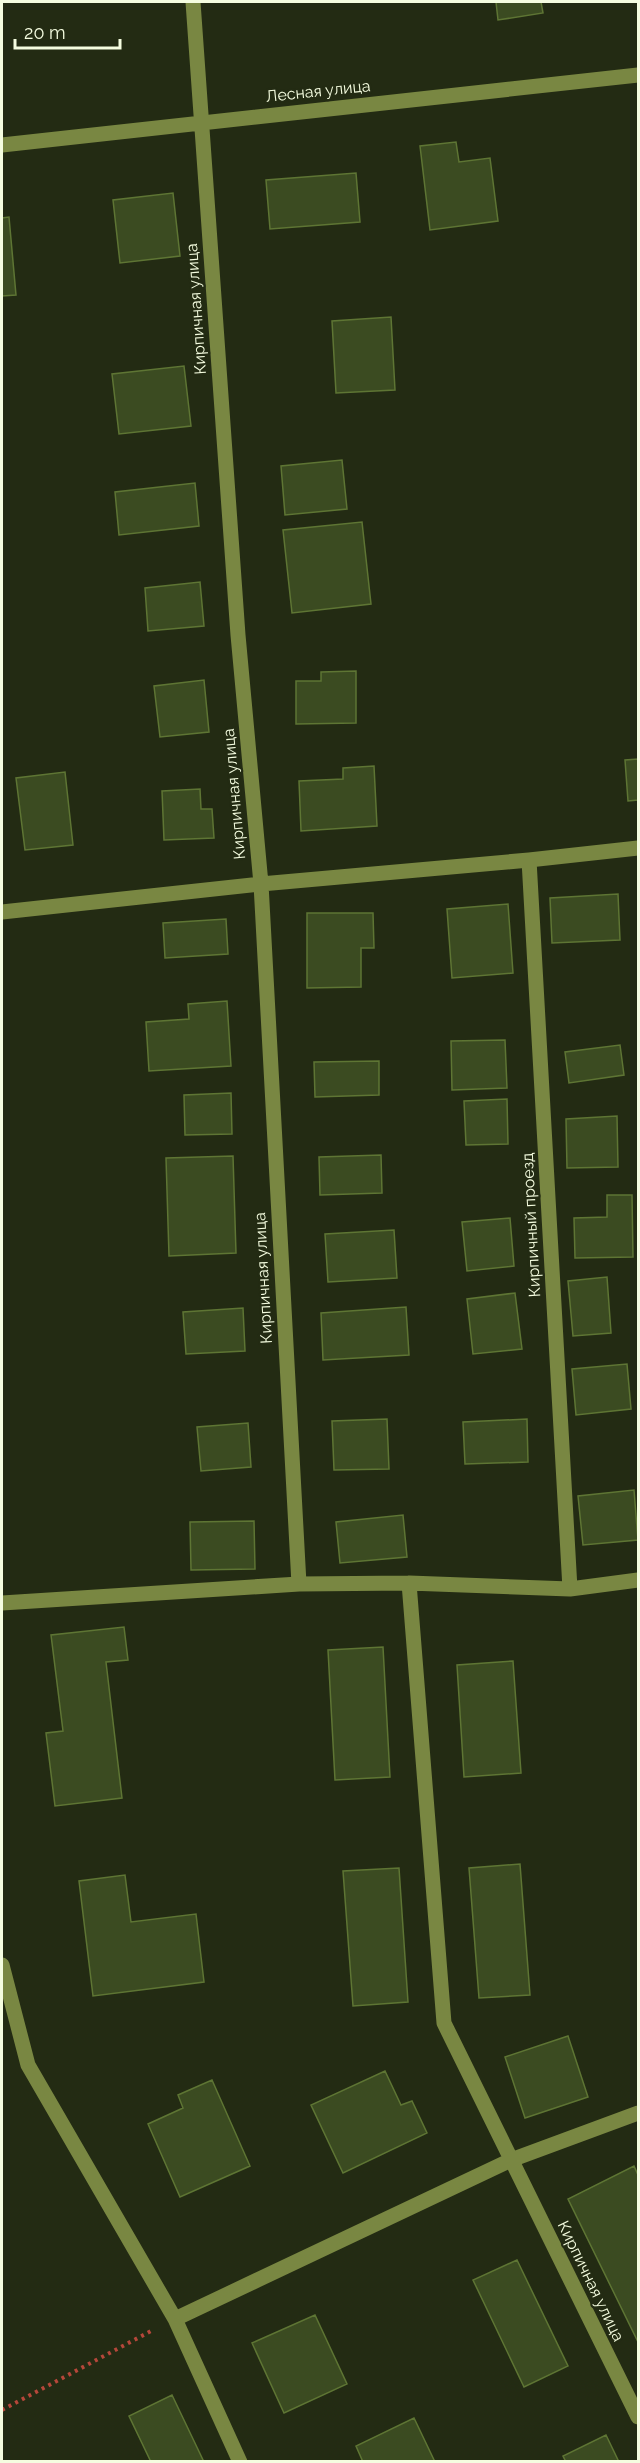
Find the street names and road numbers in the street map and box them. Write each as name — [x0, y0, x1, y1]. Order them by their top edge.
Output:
street label: Лесная улица — [265, 76, 371, 106]
street label: Кирпичная улица — [182, 243, 210, 375]
street label: Кирпичная улица — [219, 728, 249, 860]
street label: Кирпичный проезд — [518, 1152, 544, 1298]
street label: Кирпичная улица — [250, 1212, 276, 1344]
street label: Кирпичная улица — [554, 2218, 628, 2344]

